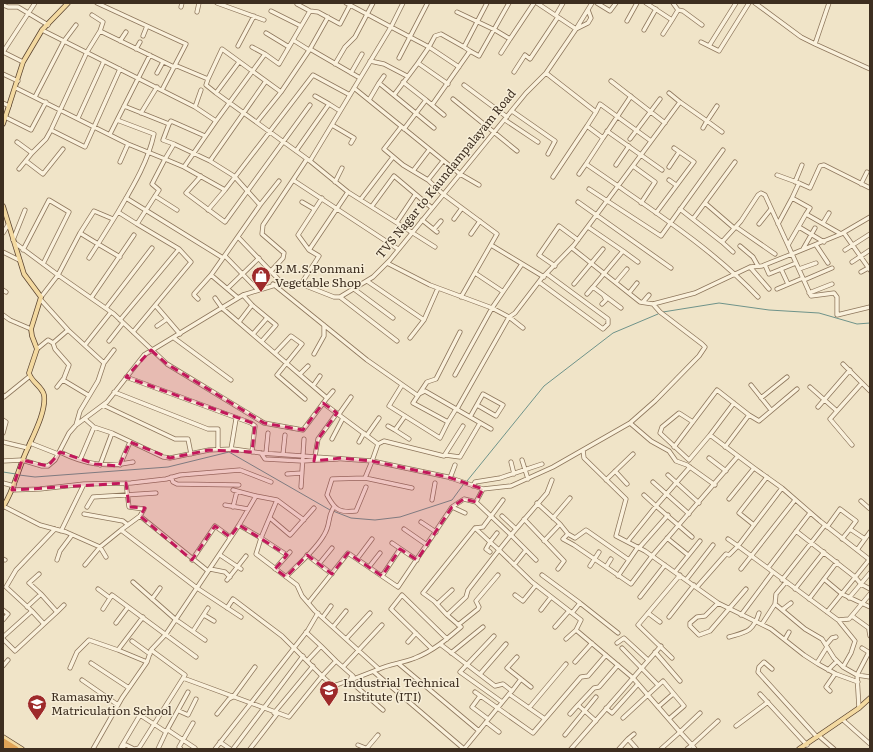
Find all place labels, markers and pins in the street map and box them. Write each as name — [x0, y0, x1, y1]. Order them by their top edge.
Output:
place label: P.M.S.Ponmani Vegetable Shop — [275, 259, 364, 291]
shop icon: P.M.S.Ponmani Vegetable Shop — [250, 265, 272, 293]
place label: Industrial Technical Institute (ITI) — [343, 673, 459, 705]
school or university icon: Industrial Technical Institute (ITI) — [318, 679, 340, 707]
place label: Ramasamy Matriculation School — [51, 687, 172, 719]
school or university icon: Ramasamy Matriculation School — [26, 693, 48, 721]

